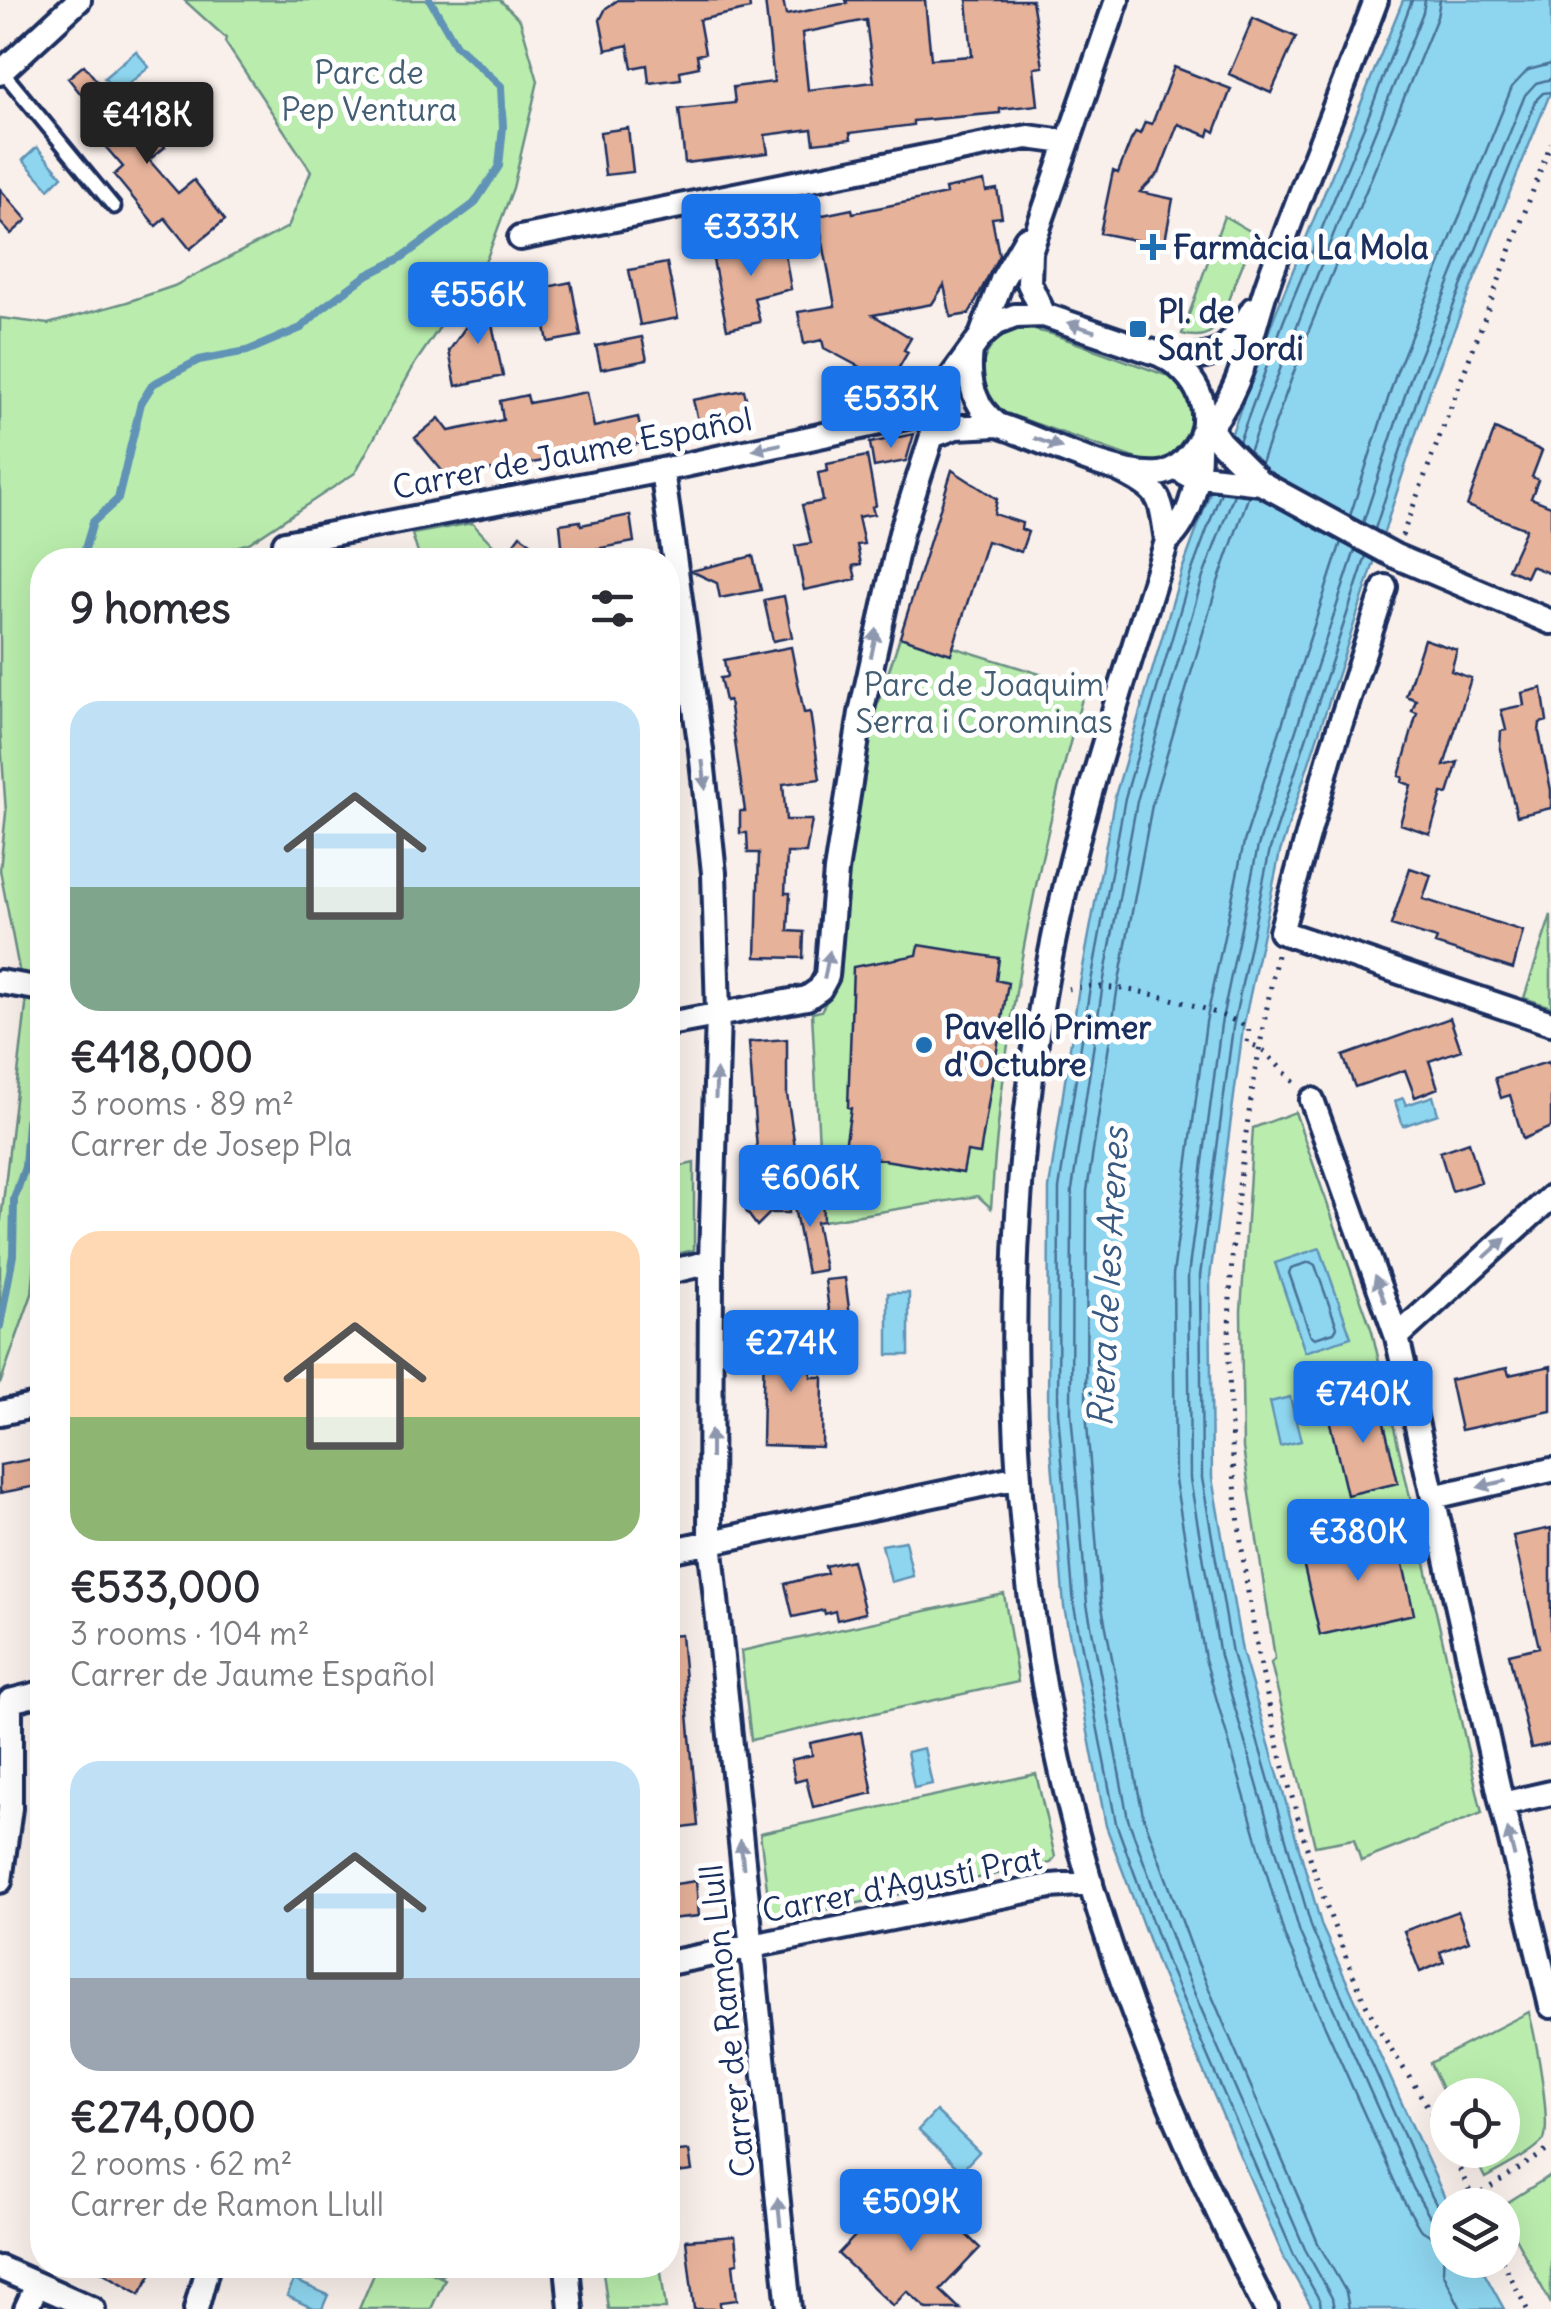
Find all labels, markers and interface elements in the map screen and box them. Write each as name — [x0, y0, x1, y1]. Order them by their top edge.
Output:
park label: Parc de Pep Ventura — [281, 52, 457, 130]
pin: €418K — [77, 82, 217, 167]
text: €418K — [102, 94, 192, 135]
pin: €333K — [681, 194, 821, 279]
text: €333K — [704, 206, 798, 247]
place label: Farmàcia La Mola — [1173, 227, 1429, 268]
marker: Farmàcia La Mola — [1142, 236, 1164, 258]
pin: €556K — [408, 262, 548, 347]
text: €556K — [430, 274, 526, 315]
place label: Pl. de Sant Jordi — [1158, 291, 1304, 369]
marker: Pl. de Sant Jordi — [1127, 318, 1149, 340]
one-way arrow — [1065, 319, 1095, 334]
pin: €533K — [821, 366, 961, 451]
text: €533K — [843, 378, 939, 419]
street label: Carrer de Jaume Español — [389, 398, 755, 508]
one-way arrow — [1033, 436, 1063, 451]
one-way arrow — [751, 440, 782, 455]
icon: filters — [585, 581, 640, 636]
text: 9 homes — [70, 582, 231, 634]
one-way arrow — [867, 628, 883, 659]
park label: Parc de Joaquim Serra i Corominas — [855, 664, 1113, 742]
one-way arrow — [696, 759, 712, 791]
icon: home — [265, 766, 445, 946]
one-way arrow — [820, 949, 836, 980]
place label: Pavelló Primer d'Octubre — [944, 1007, 1152, 1085]
text: €418,000 — [70, 1031, 253, 1083]
marker: Pavelló Primer d'Octubre — [913, 1034, 935, 1056]
one-way arrow — [708, 1067, 724, 1099]
text: 3 rooms · 89 m² — [70, 1083, 294, 1124]
text: Carrer de Josep Pla — [70, 1124, 352, 1165]
water label: Riera de les Arenes — [1077, 1124, 1137, 1428]
pin: €606K — [740, 1145, 880, 1230]
text: €606K — [761, 1157, 859, 1198]
one-way arrow — [1482, 1237, 1507, 1259]
one-way arrow — [1371, 1274, 1386, 1304]
icon: home — [265, 1296, 445, 1476]
pin: €274K — [721, 1310, 861, 1395]
text: €274K — [745, 1322, 837, 1363]
pin: €740K — [1293, 1361, 1433, 1446]
text: €740K — [1316, 1373, 1410, 1414]
one-way arrow — [703, 1427, 719, 1459]
one-way arrow — [1476, 1477, 1507, 1492]
pin: €380K — [1288, 1499, 1428, 1584]
text: €380K — [1309, 1511, 1407, 1552]
text: €533,000 — [70, 1561, 261, 1613]
text: 3 rooms · 104 m² — [70, 1613, 309, 1654]
text: Carrer de Jaume Español — [70, 1654, 435, 1695]
icon: home — [265, 1826, 445, 2006]
one-way arrow — [1503, 1827, 1518, 1858]
street label: Carrer d'Agustí Prat — [759, 1837, 1046, 1931]
one-way arrow — [734, 1838, 750, 1869]
street label: Carrer de Ramon Llull — [690, 1863, 764, 2179]
map controls — [1430, 2078, 1520, 2278]
button: locate — [1430, 2078, 1520, 2168]
text: €274,000 — [70, 2091, 256, 2143]
text: 2 rooms · 62 m² — [70, 2143, 293, 2184]
pin: €509K — [841, 2169, 981, 2254]
text: €509K — [862, 2181, 960, 2222]
text: Carrer de Ramon Llull — [70, 2184, 384, 2225]
button: layers — [1430, 2188, 1520, 2278]
one-way arrow — [771, 2196, 787, 2227]

